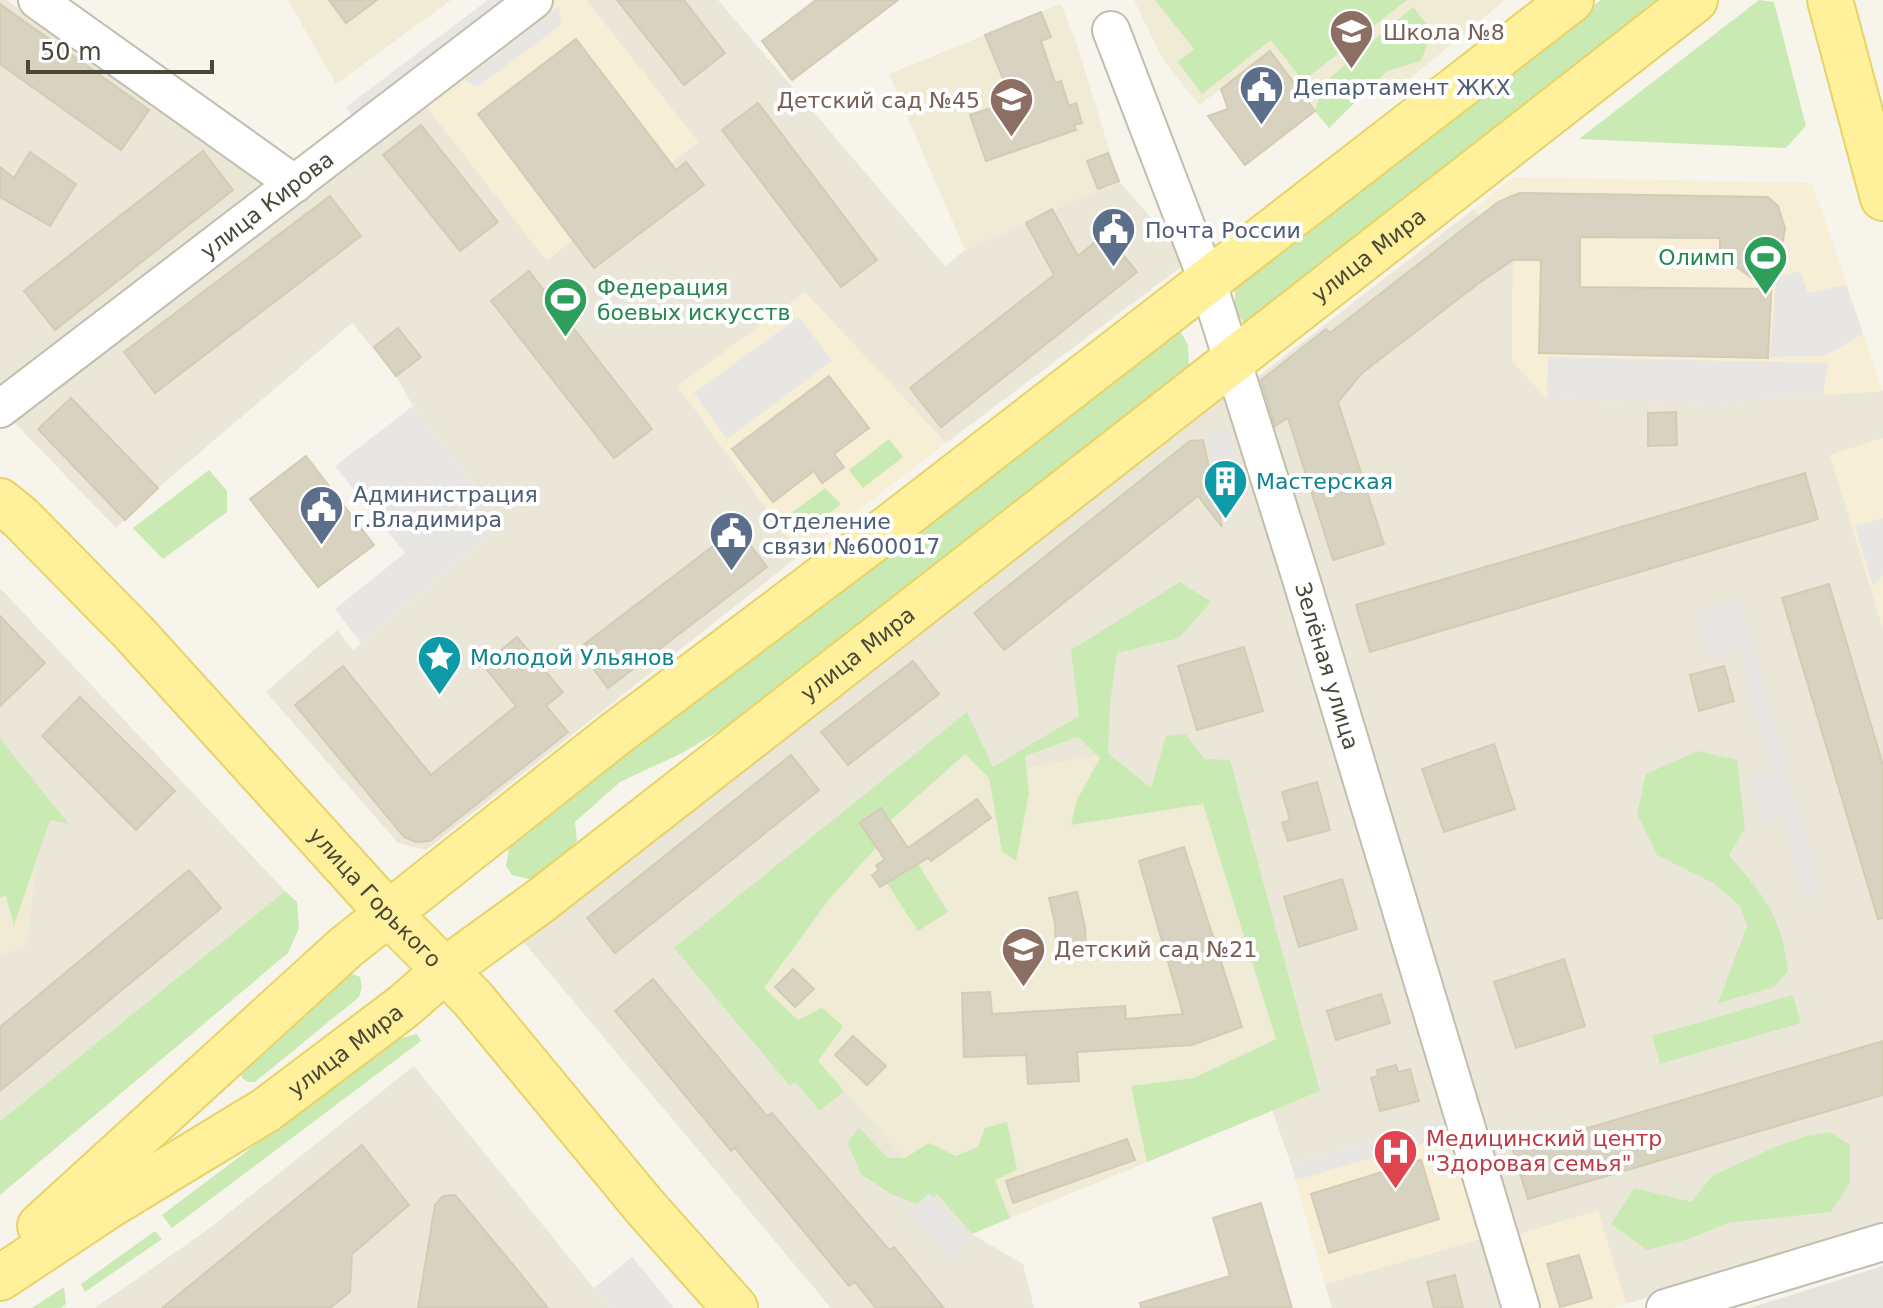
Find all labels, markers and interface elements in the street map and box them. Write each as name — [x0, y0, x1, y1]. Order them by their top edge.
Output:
school or university icon: Школа №8 — [1328, 8, 1376, 71]
place label: Школа №8 — [1383, 20, 1505, 45]
scale bar — [28, 24, 212, 74]
text: 50 m — [40, 38, 102, 66]
public building icon: Департамент ЖКХ — [1238, 63, 1286, 126]
place label: Департамент ЖКХ — [1293, 75, 1511, 100]
school or university icon: Детский сад №45 — [987, 76, 1035, 139]
place label: Детский сад №45 — [777, 88, 980, 113]
street label: улица Кирова — [196, 146, 338, 264]
street label: улица Мира — [1307, 203, 1431, 307]
public building icon: Почта России — [1090, 206, 1138, 269]
place label: Почта России — [1145, 218, 1301, 243]
sports icon: Олимп — [1742, 233, 1790, 296]
place label: Олимп — [1658, 245, 1735, 270]
place label: Федерация боевых искусств — [597, 275, 791, 325]
sports icon: Федерация боевых искусств — [542, 276, 590, 339]
building icon: Мастерская — [1201, 457, 1249, 520]
place label: Мастерская — [1256, 469, 1393, 494]
place label: Администрация г.Владимира — [353, 482, 538, 532]
public building icon: Администрация г.Владимира — [298, 483, 346, 546]
place label: Отделение связи №600017 — [762, 509, 940, 559]
public building icon: Отделение связи №600017 — [707, 510, 755, 573]
street label: Зелёная улица — [1290, 579, 1364, 753]
street label: улица Мира — [796, 602, 920, 706]
place icon: Молодой Ульянов — [415, 633, 463, 696]
place label: Молодой Ульянов — [470, 645, 674, 670]
street label: улица Горького — [303, 822, 446, 973]
school or university icon: Детский сад №21 — [999, 925, 1047, 988]
place label: Детский сад №21 — [1054, 937, 1257, 962]
street label: улица Мира — [283, 999, 408, 1102]
place label: Медицинский центр "Здоровая семья" — [1426, 1126, 1662, 1176]
hospital icon: Медицинский центр "Здоровая семья" — [1371, 1127, 1419, 1190]

